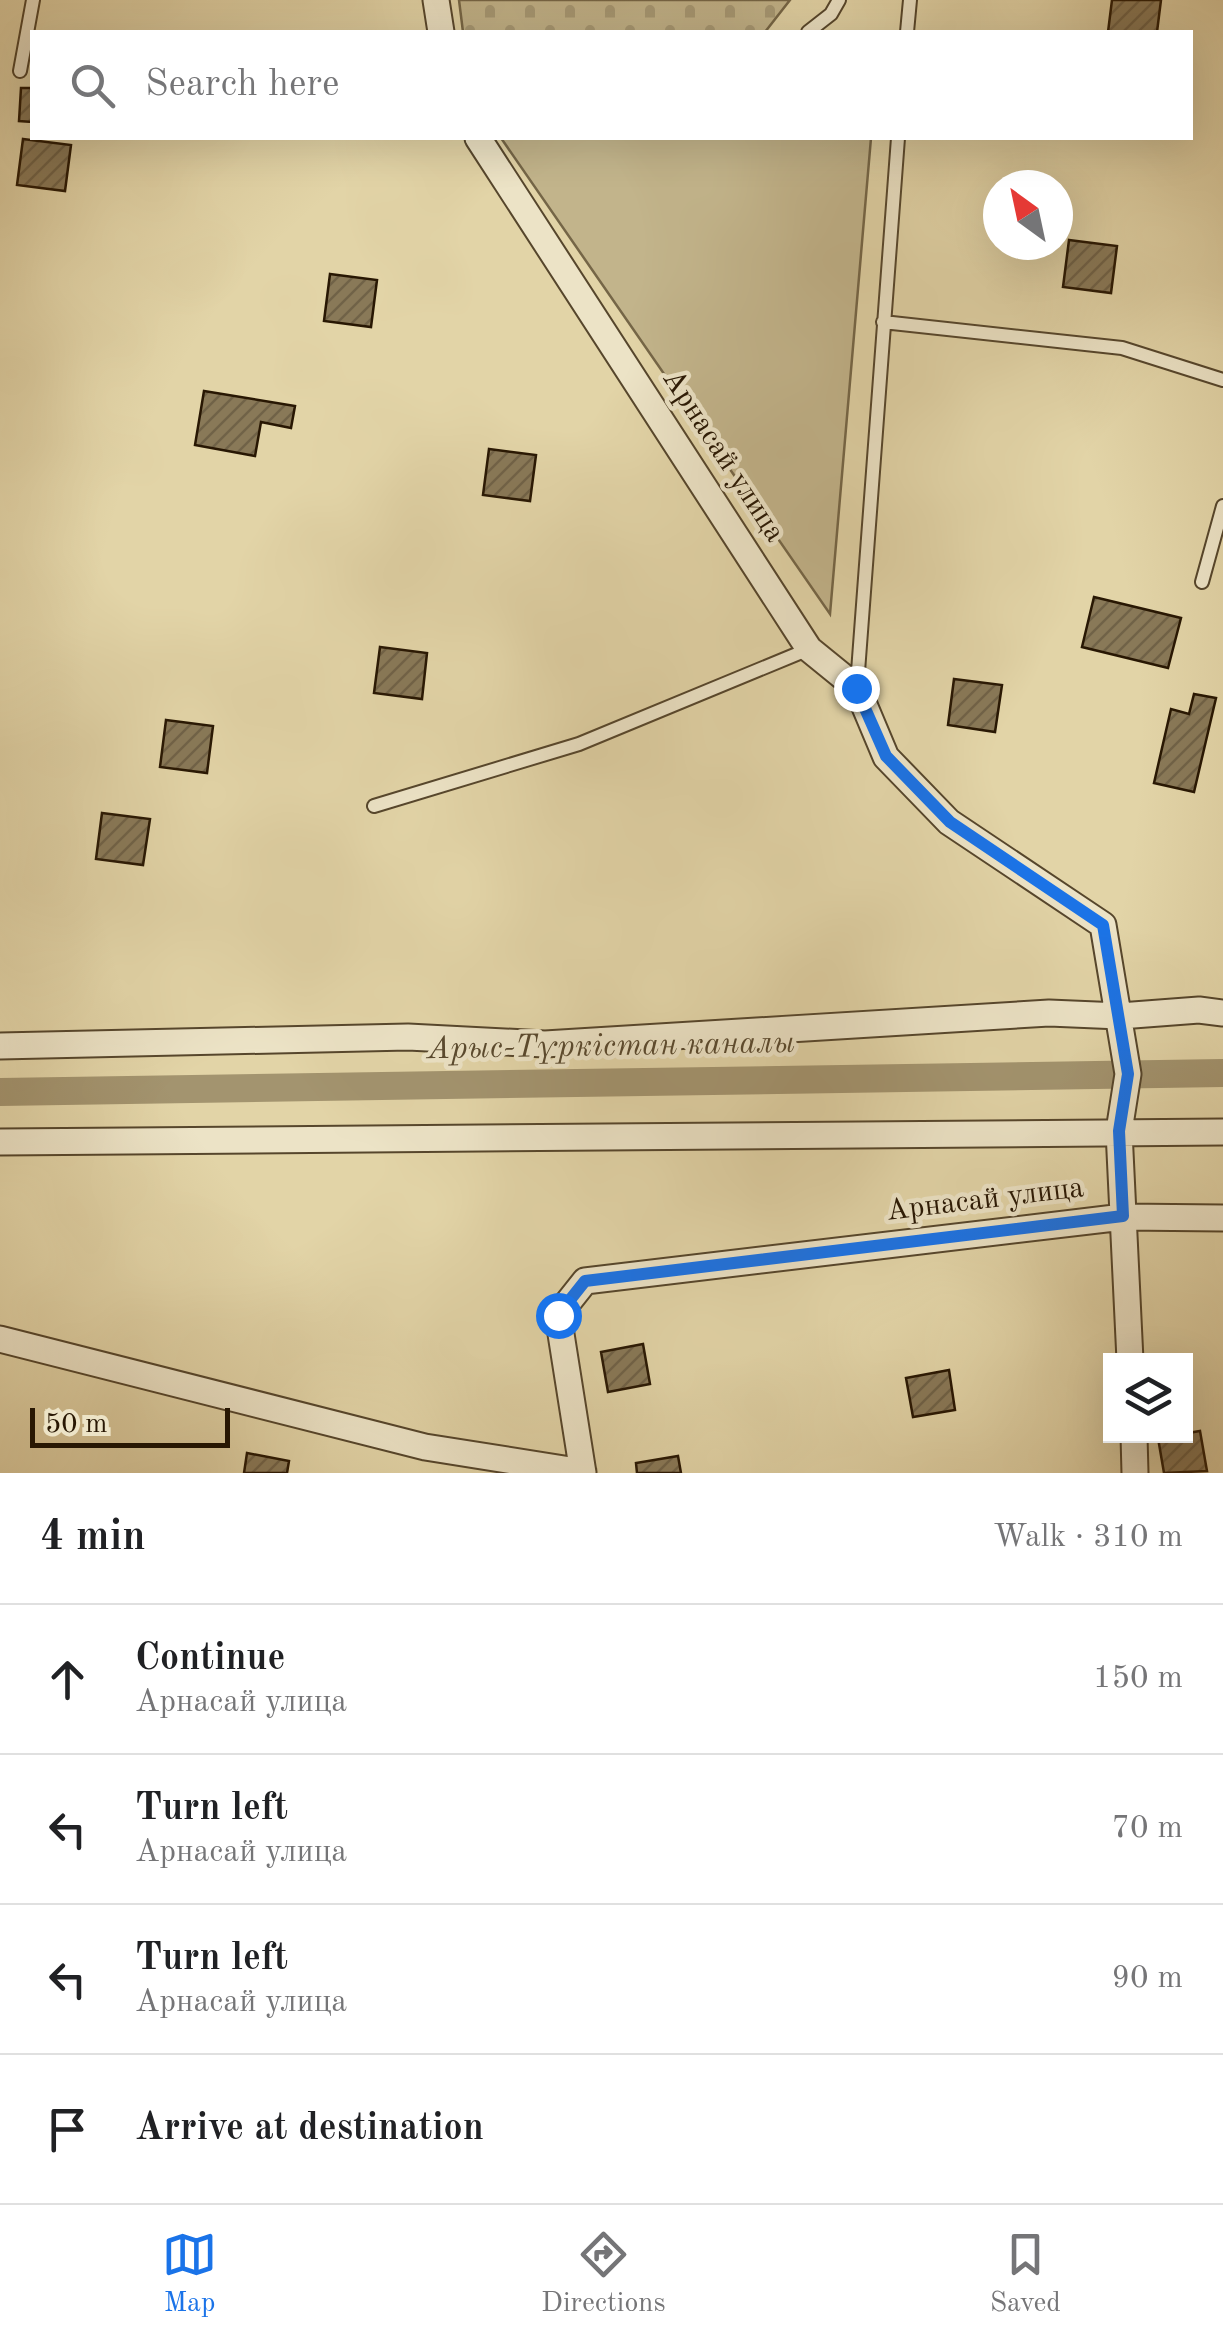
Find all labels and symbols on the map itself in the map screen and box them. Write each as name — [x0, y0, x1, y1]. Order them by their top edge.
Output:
north arrow — [983, 170, 1073, 260]
street label: Арнасай улица — [656, 364, 790, 548]
route end — [834, 666, 880, 712]
water label: Арыс-Түркістан каналы — [425, 1028, 795, 1066]
street label: Арнасай улица — [884, 1173, 1086, 1227]
route start — [536, 1293, 582, 1339]
scale bar — [30, 1403, 230, 1448]

